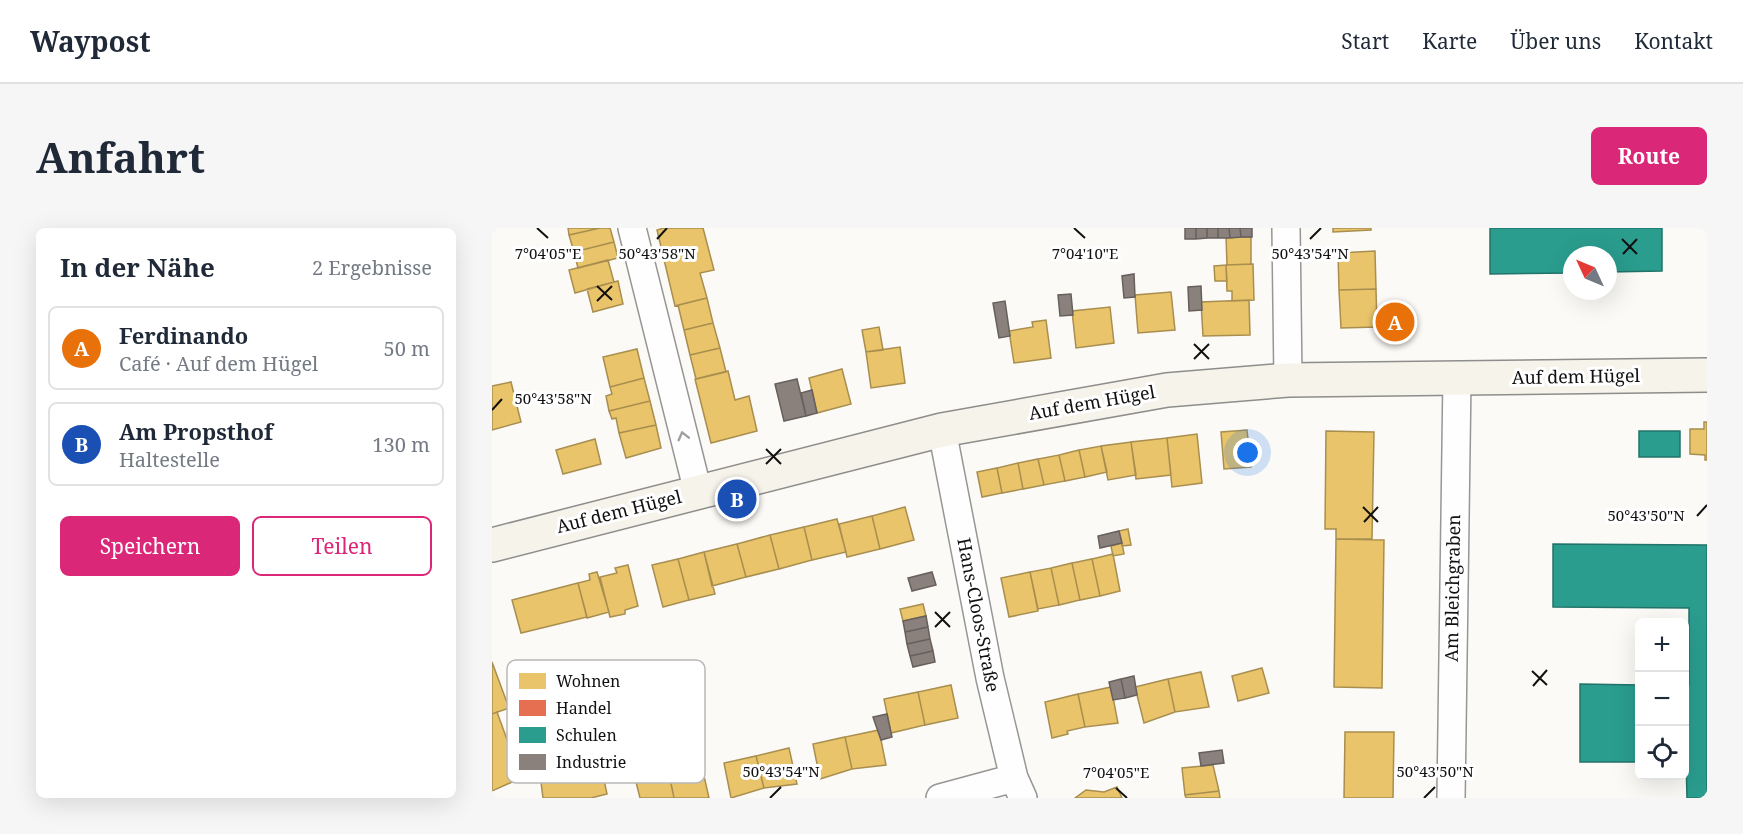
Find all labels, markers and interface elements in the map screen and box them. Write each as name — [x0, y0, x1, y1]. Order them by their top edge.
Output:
text: Waypost — [30, 22, 151, 60]
text: Start — [1341, 27, 1389, 55]
text: Karte — [1422, 27, 1477, 55]
text: Über uns — [1510, 27, 1601, 55]
text: Kontakt — [1634, 27, 1713, 55]
button: Route — [1591, 127, 1707, 185]
text: Anfahrt — [36, 128, 205, 185]
text: 7°04'05"E — [515, 243, 581, 263]
text: 50°43'58"N — [618, 243, 696, 263]
text: 7°04'10"E — [1052, 243, 1118, 263]
text: 50°43'54"N — [1271, 243, 1349, 263]
north arrow — [1563, 246, 1617, 300]
text: In der Nähe — [60, 249, 215, 285]
text: 2 Ergebnisse — [312, 254, 432, 281]
pin: A — [1376, 300, 1414, 344]
text: Ferdinando — [119, 320, 248, 350]
text: A — [74, 335, 89, 362]
text: 50 m — [384, 335, 430, 362]
text: Café · Auf dem Hügel — [119, 350, 318, 377]
street label: Auf dem Hügel — [1512, 363, 1641, 389]
street label: Auf dem Hügel — [1027, 379, 1157, 425]
text: 50°43'58"N — [514, 388, 592, 408]
text: Am Propsthof — [119, 416, 273, 446]
text: B — [75, 431, 88, 458]
text: 130 m — [372, 431, 430, 458]
one-way arrow — [678, 431, 691, 441]
your location — [1233, 438, 1262, 467]
text: Haltestelle — [119, 446, 220, 473]
pin: B — [718, 476, 756, 522]
street label: Auf dem Hügel — [554, 484, 684, 538]
text: 50°43'50"N — [1607, 505, 1685, 525]
street label: Am Bleichgraben — [1439, 514, 1465, 662]
button: Speichern — [60, 516, 240, 576]
button: Teilen — [252, 516, 432, 576]
street label: Hans-Cloos-Straße — [952, 536, 1006, 694]
map controls — [1635, 618, 1689, 780]
button: + — [1635, 618, 1689, 672]
legend — [507, 660, 705, 783]
text: Wohnen — [556, 670, 620, 692]
button: − — [1635, 672, 1689, 726]
text: Handel — [556, 697, 611, 719]
text: Schulen — [556, 724, 617, 746]
button: locate — [1635, 726, 1689, 780]
text: Industrie — [556, 751, 626, 773]
text: 50°43'54"N — [742, 761, 820, 781]
text: 50°43'50"N — [1396, 761, 1474, 781]
text: 7°04'05"E — [1083, 762, 1149, 782]

